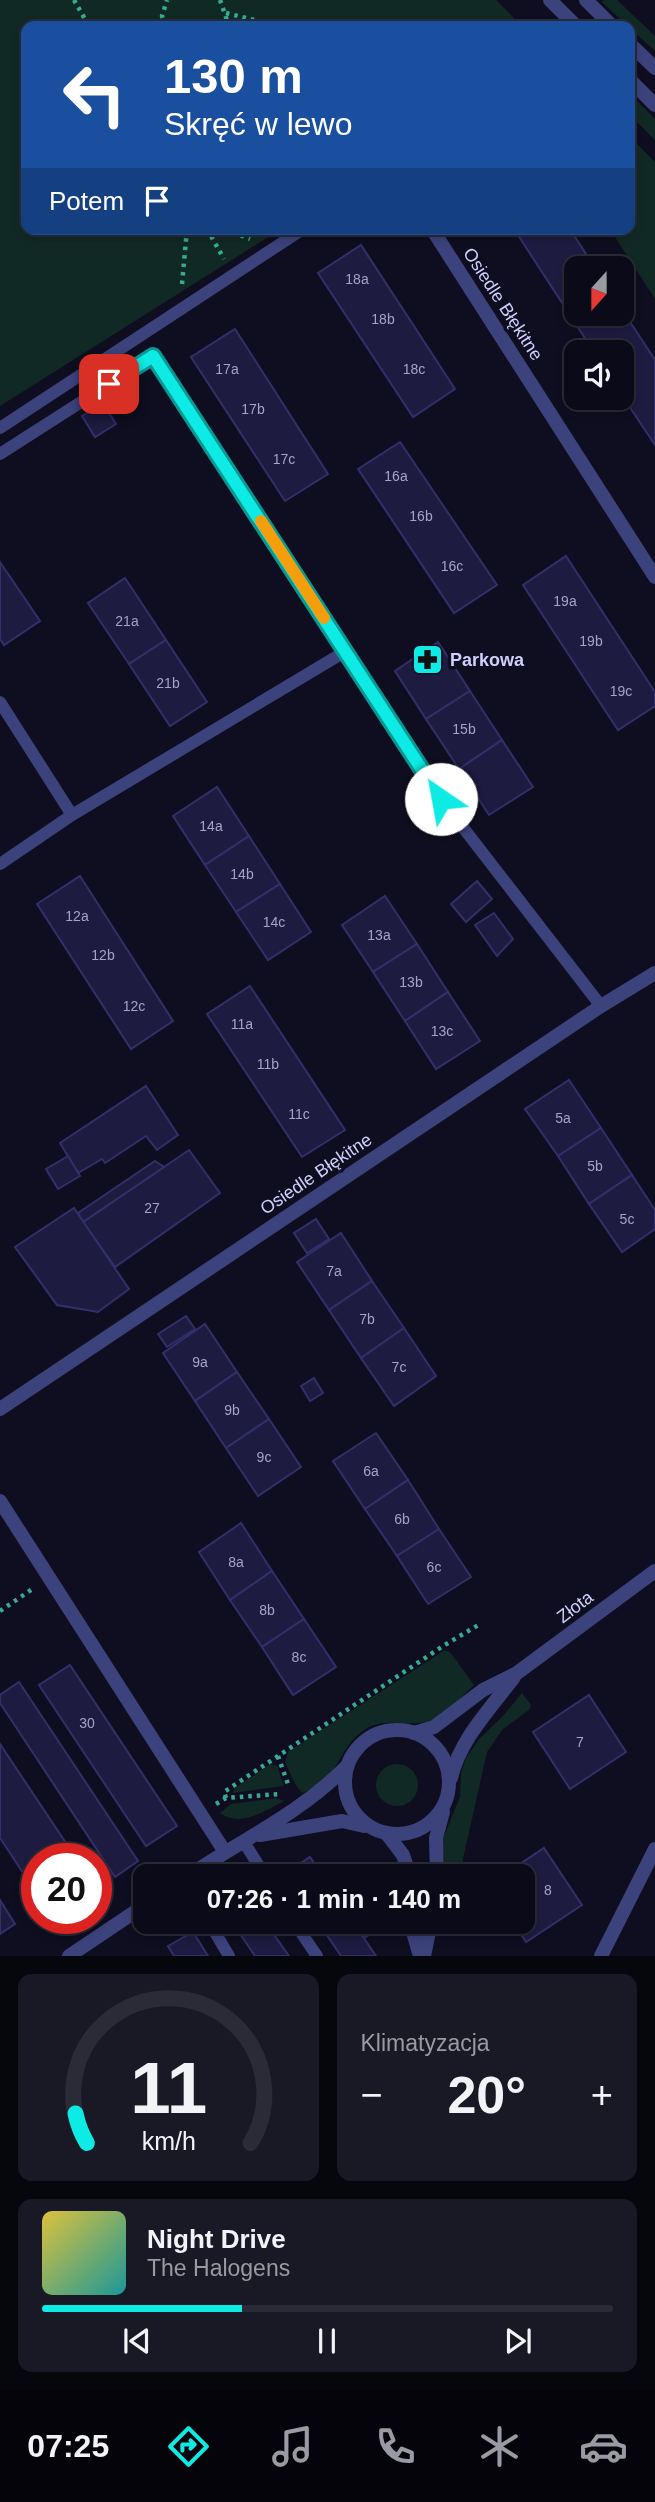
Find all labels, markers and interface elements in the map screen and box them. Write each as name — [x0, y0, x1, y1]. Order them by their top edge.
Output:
icon: left — [49, 49, 140, 140]
text: 130 m — [164, 49, 303, 103]
text: Skręć w lewo — [164, 106, 353, 142]
icon: arrive — [138, 182, 176, 220]
text: Potem — [49, 186, 124, 216]
street label: Osiedle Błękitne — [459, 244, 547, 364]
north arrow — [564, 256, 634, 326]
map controls — [564, 256, 634, 410]
house number: 18a — [345, 271, 369, 287]
house number: 18b — [371, 311, 395, 327]
button: sound — [564, 340, 634, 410]
pin — [79, 354, 139, 414]
house number: 17a — [215, 361, 239, 377]
house number: 18c — [403, 361, 425, 377]
icon: arrive — [90, 365, 128, 403]
house number: 17b — [241, 401, 265, 417]
house number: 17c — [273, 451, 295, 467]
house number: 16a — [384, 468, 408, 484]
house number: 16b — [409, 508, 433, 524]
house number: 16c — [441, 558, 463, 574]
house number: 19a — [553, 593, 577, 609]
house number: 21a — [115, 613, 139, 629]
house number: 19b — [579, 633, 603, 649]
pharmacy icon: Parkowa — [410, 643, 444, 677]
place label: Parkowa — [450, 650, 525, 670]
house number: 21b — [156, 675, 180, 691]
house number: 19c — [610, 683, 632, 699]
house number: 15b — [452, 721, 476, 737]
position arrow — [404, 762, 478, 836]
house number: 14a — [199, 818, 223, 834]
house number: 14b — [230, 866, 254, 882]
house number: 12a — [65, 908, 89, 924]
house number: 14c — [263, 914, 285, 930]
house number: 13a — [367, 927, 391, 943]
house number: 12b — [91, 947, 115, 963]
house number: 13b — [399, 974, 423, 990]
house number: 12c — [123, 998, 145, 1014]
house number: 11a — [231, 1016, 253, 1032]
house number: 13c — [431, 1023, 453, 1039]
house number: 11b — [257, 1056, 279, 1072]
house number: 11c — [288, 1106, 310, 1122]
house number: 5a — [555, 1110, 571, 1126]
street label: Osiedle Błękitne — [256, 1129, 376, 1219]
house number: 5b — [587, 1158, 603, 1174]
house number: 27 — [144, 1200, 160, 1216]
house number: 5c — [620, 1211, 634, 1227]
house number: 7a — [326, 1263, 342, 1279]
house number: 7b — [359, 1311, 375, 1327]
house number: 9a — [192, 1354, 208, 1370]
house number: 7c — [392, 1359, 406, 1375]
house number: 9b — [224, 1402, 240, 1418]
house number: 9c — [257, 1449, 271, 1465]
house number: 6a — [363, 1463, 379, 1479]
house number: 6b — [394, 1511, 410, 1527]
house number: 8a — [228, 1554, 244, 1570]
house number: 6c — [427, 1559, 441, 1575]
street label: Złota — [553, 1586, 598, 1627]
house number: 8b — [259, 1602, 275, 1618]
house number: 8c — [292, 1649, 306, 1665]
house number: 30 — [79, 1715, 95, 1731]
house number: 7 — [576, 1734, 584, 1750]
speed limit sign: 20 — [21, 1843, 112, 1934]
house number: 8 — [544, 1882, 552, 1898]
text: 07:26 · 1 min · 140 m — [207, 1884, 461, 1914]
text: Klimatyzacja — [361, 2030, 490, 2056]
text: 11 — [130, 2048, 207, 2129]
text: 20° — [447, 2066, 526, 2124]
text: − — [361, 2074, 383, 2116]
text: + — [591, 2074, 613, 2116]
text: km/h — [141, 2127, 195, 2155]
text: Night Drive — [147, 2224, 286, 2254]
text: The Halogens — [147, 2255, 290, 2281]
icon: previous — [118, 2322, 156, 2360]
icon: pause — [308, 2322, 346, 2360]
icon: next — [499, 2322, 537, 2360]
icon: directions — [164, 2422, 213, 2471]
icon: music — [268, 2422, 317, 2471]
icon: phone — [371, 2422, 420, 2471]
icon: climate — [475, 2422, 524, 2471]
icon: car — [579, 2422, 628, 2471]
text: 07:25 — [27, 2428, 109, 2464]

